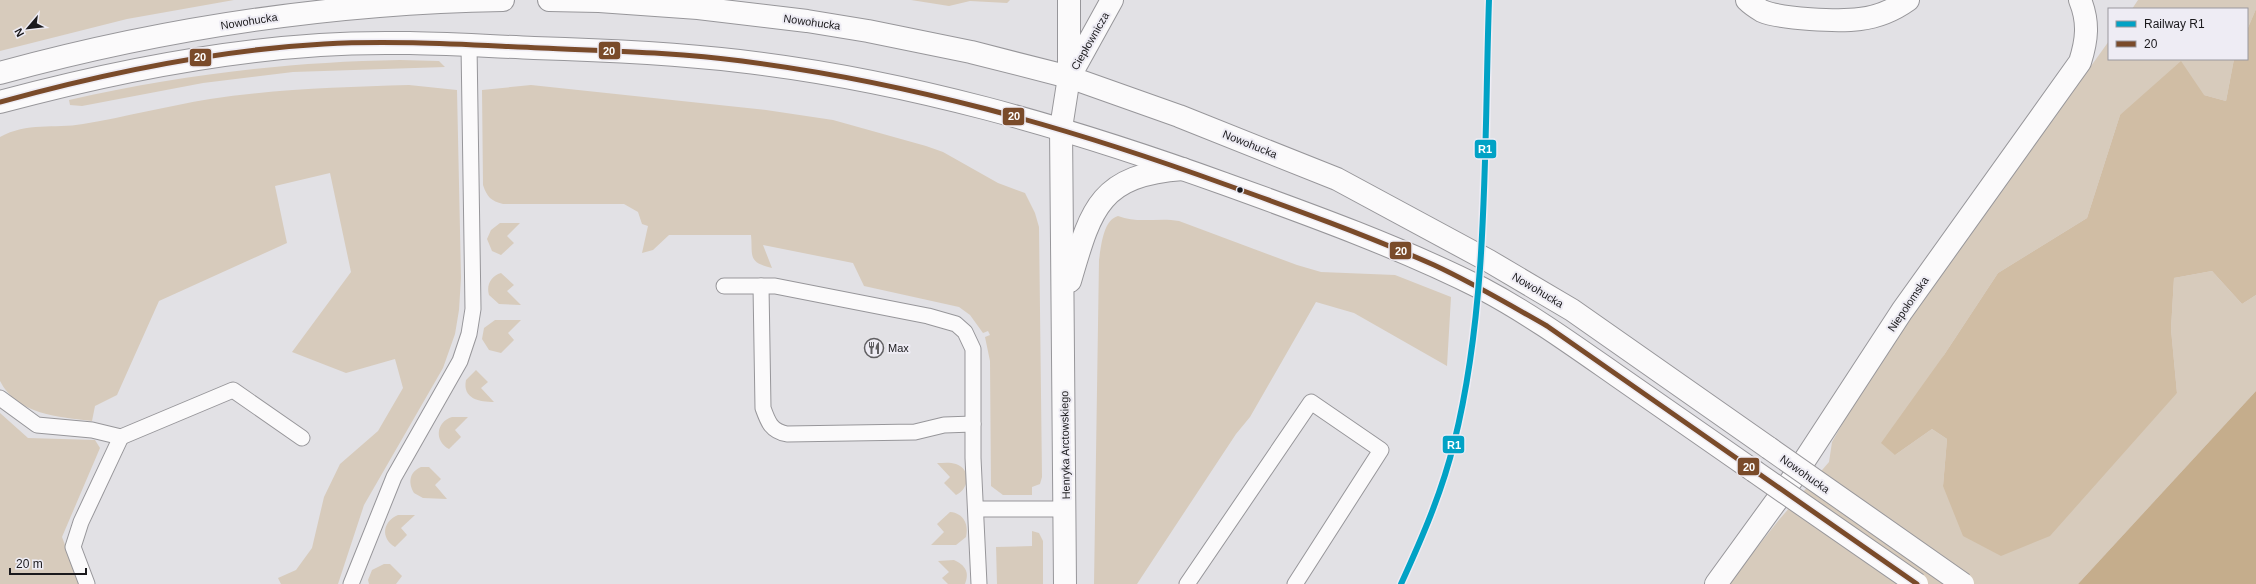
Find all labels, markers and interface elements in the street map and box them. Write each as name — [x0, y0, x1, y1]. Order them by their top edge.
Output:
north arrow — [8, 8, 48, 48]
legend — [2108, 8, 2248, 60]
street label: Ciepłownicza — [1069, 9, 1112, 72]
street label: Nowohucka — [220, 10, 279, 31]
street label: Nowohucka — [783, 12, 842, 32]
text: Railway R1 — [2144, 17, 2205, 31]
text: N — [12, 26, 26, 39]
text: 20 — [2144, 37, 2158, 51]
line badge: 20 — [598, 41, 621, 60]
text: 20 — [603, 45, 615, 57]
line badge: 20 — [189, 48, 212, 67]
text: 20 — [194, 51, 206, 63]
line badge: 20 — [1002, 107, 1025, 126]
text: 20 — [1008, 110, 1020, 122]
street label: Nowohucka — [1221, 128, 1280, 161]
line badge: R1 — [1474, 139, 1497, 159]
text: R1 — [1478, 143, 1492, 155]
unlabelled marker — [1235, 185, 1245, 195]
line badge: 20 — [1389, 241, 1412, 260]
text: 20 — [1395, 245, 1407, 257]
street label: Nowohucka — [1510, 270, 1566, 310]
street label: Niepołomska — [1885, 274, 1931, 334]
restaurant icon: Max — [863, 337, 885, 359]
place label: Max — [888, 342, 909, 354]
street label: Henryka Arctowskiego — [1058, 390, 1072, 500]
line badge: R1 — [1442, 435, 1465, 454]
text: R1 — [1447, 439, 1461, 451]
street label: Nowohucka — [1778, 453, 1833, 496]
line badge: 20 — [1737, 457, 1760, 476]
text: 20 — [1743, 461, 1755, 473]
scale bar — [10, 550, 86, 576]
text: 20 m — [16, 557, 43, 571]

